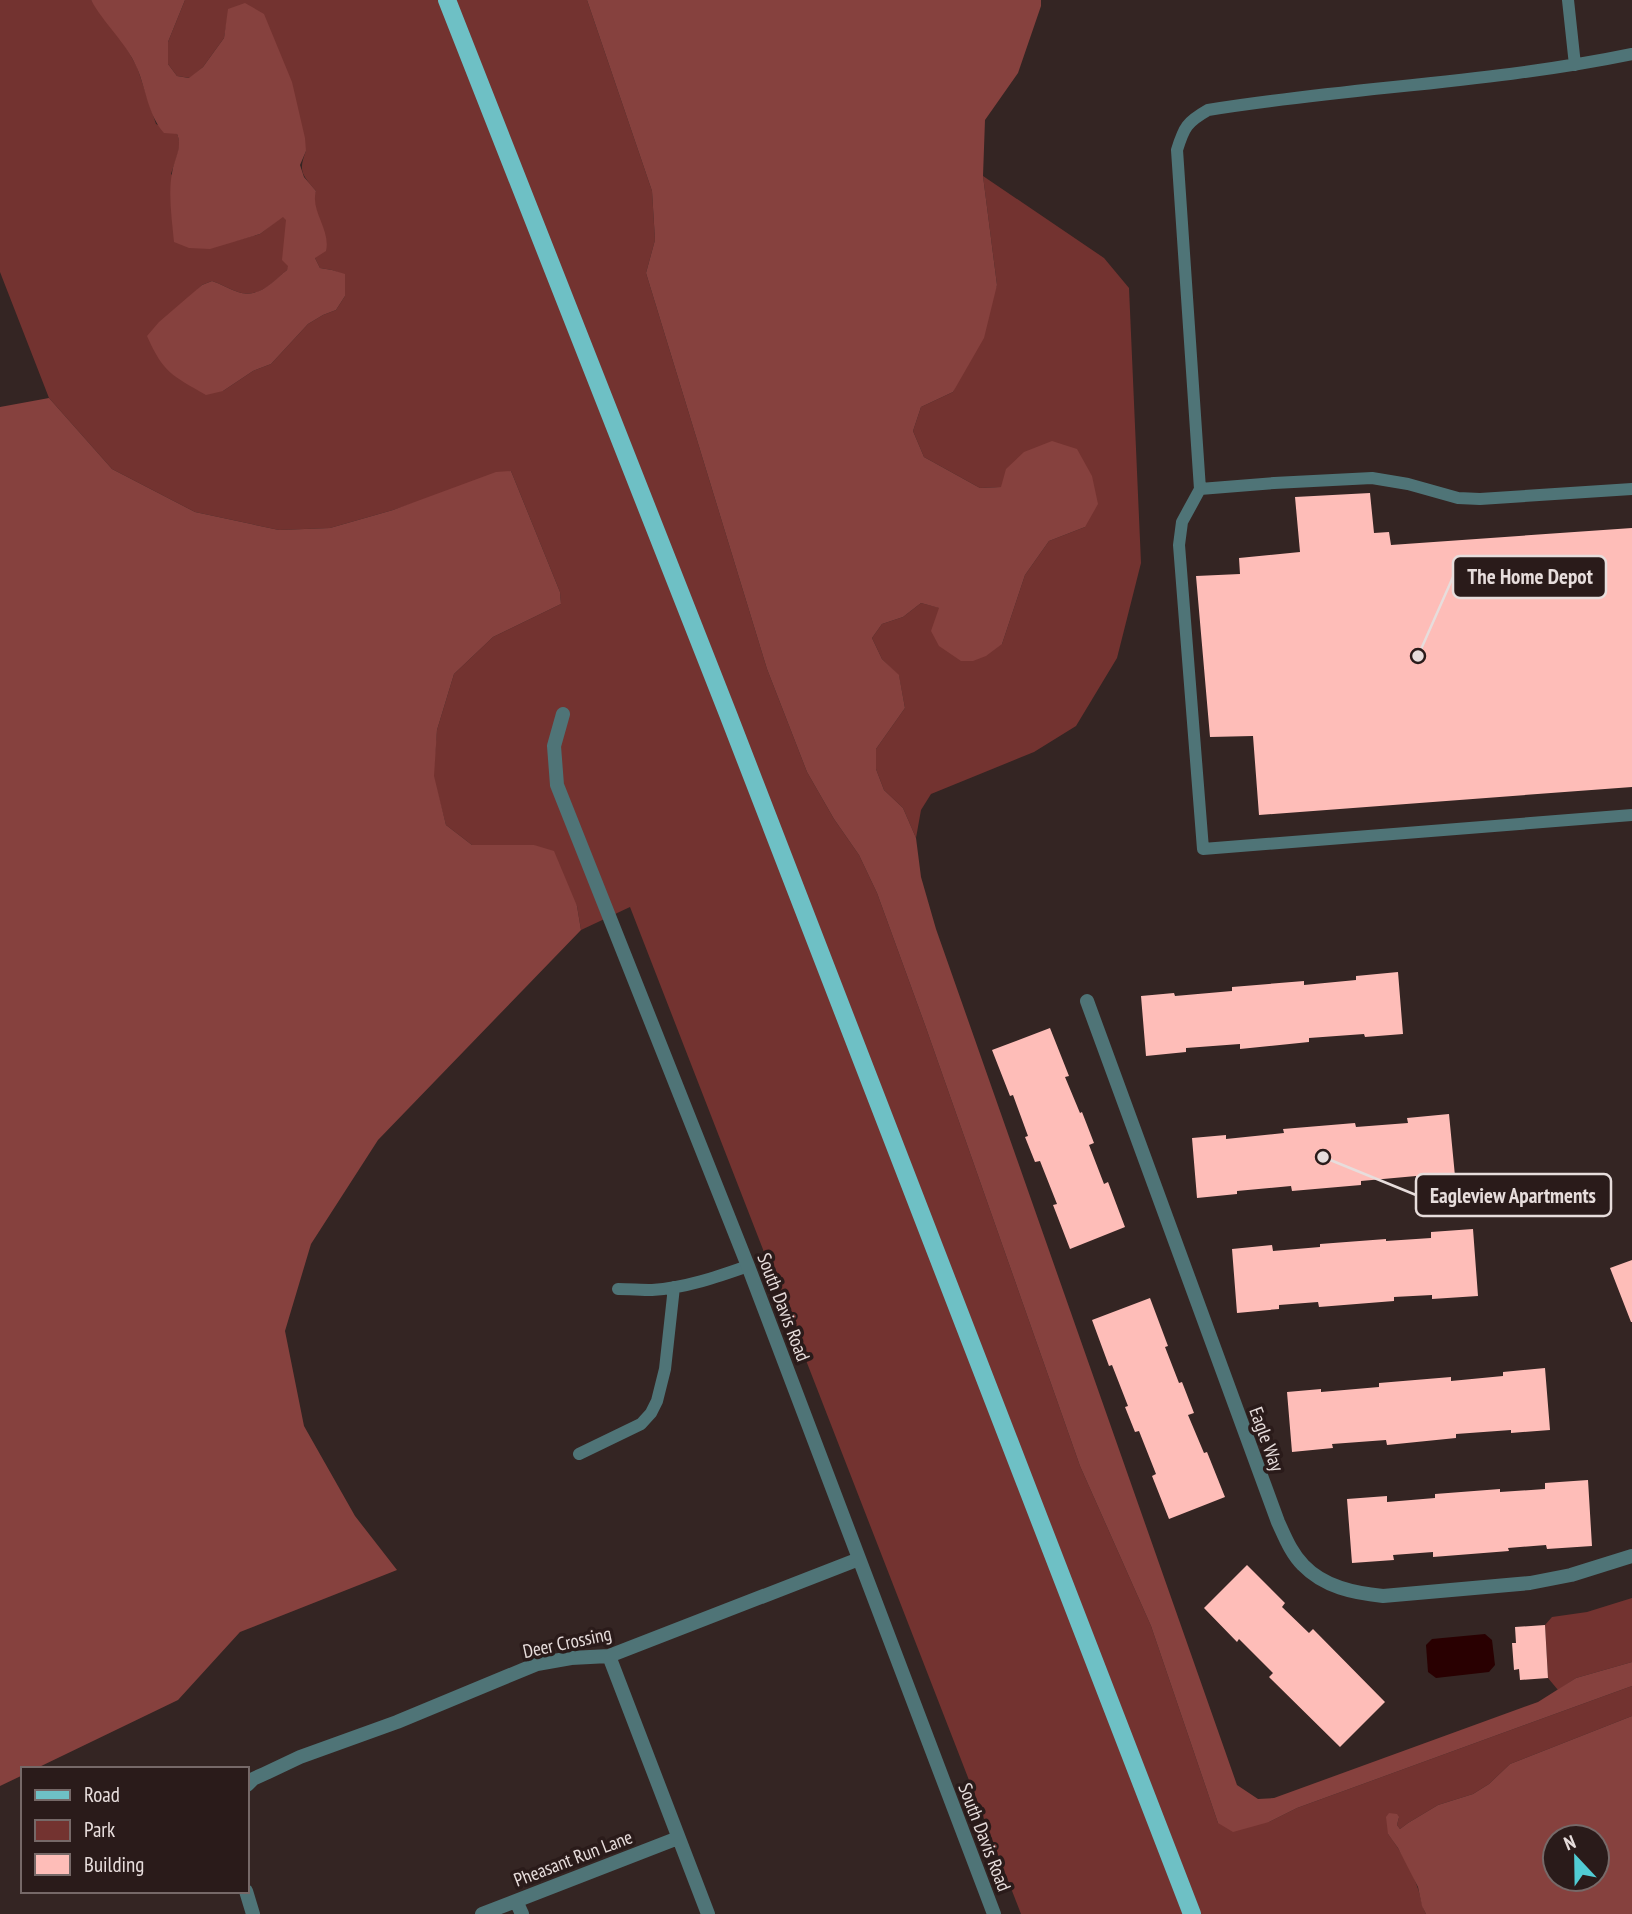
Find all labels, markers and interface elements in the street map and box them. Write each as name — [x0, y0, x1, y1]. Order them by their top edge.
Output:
callout: The Home Depot — [1453, 556, 1606, 598]
text: The Home Depot — [1467, 563, 1593, 590]
callout: Eagleview Apartments — [1416, 1174, 1611, 1216]
text: Eagleview Apartments — [1430, 1182, 1596, 1209]
street label: South Davis Road — [752, 1249, 816, 1365]
street label: Eagle Way — [1244, 1403, 1290, 1475]
street label: Deer Crossing — [520, 1621, 614, 1663]
legend — [21, 1767, 248, 1893]
street label: South Davis Road — [953, 1779, 1017, 1895]
text: Road — [84, 1781, 120, 1808]
text: Park — [84, 1816, 115, 1843]
north arrow — [1541, 1823, 1611, 1893]
street label: Pheasant Run Lane — [510, 1824, 636, 1892]
text: N — [1560, 1829, 1579, 1855]
text: Building — [84, 1851, 144, 1878]

